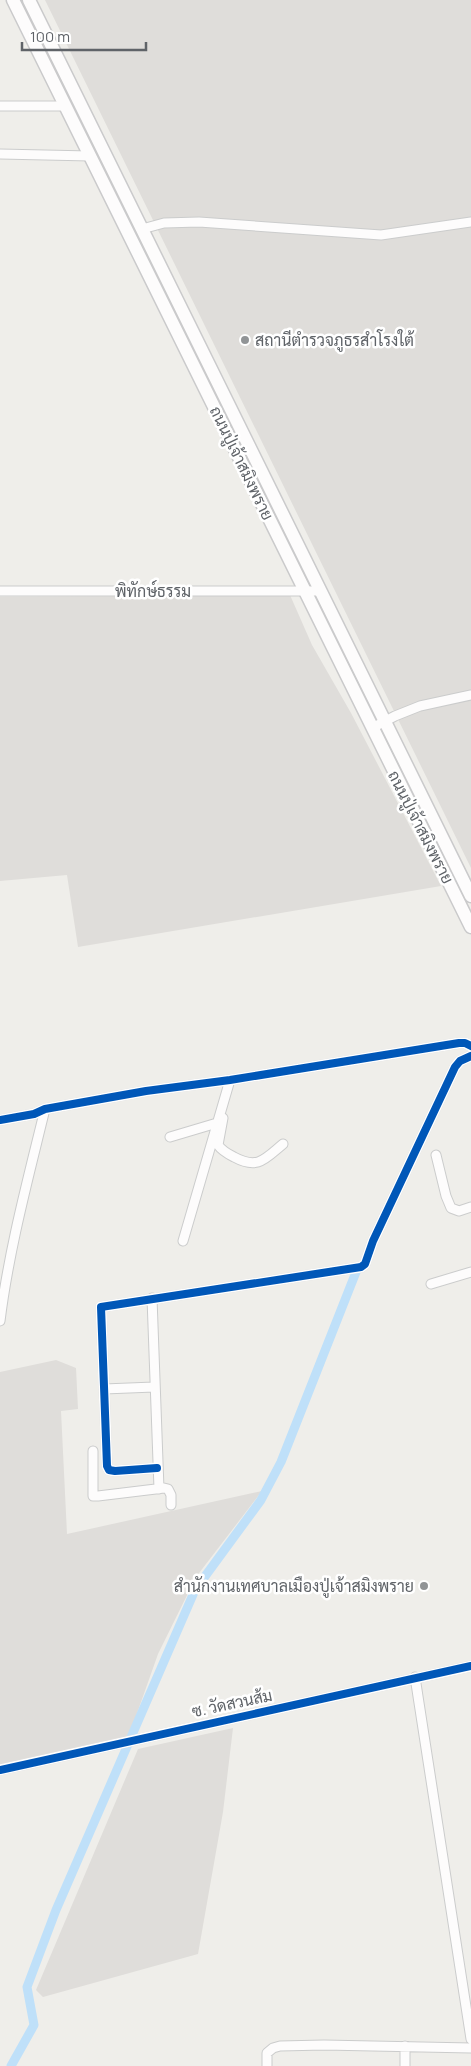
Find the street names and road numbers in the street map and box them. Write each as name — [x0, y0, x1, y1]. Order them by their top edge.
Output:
street label: ถนนปู่เจ้าสมิงพราย — [204, 402, 279, 524]
street label: พิทักษ์ธรรม — [115, 579, 191, 602]
street label: ถนนปู่เจ้าสมิงพราย — [382, 767, 459, 888]
street label: ซ. วัดสวนส้ม — [190, 1684, 274, 1722]

